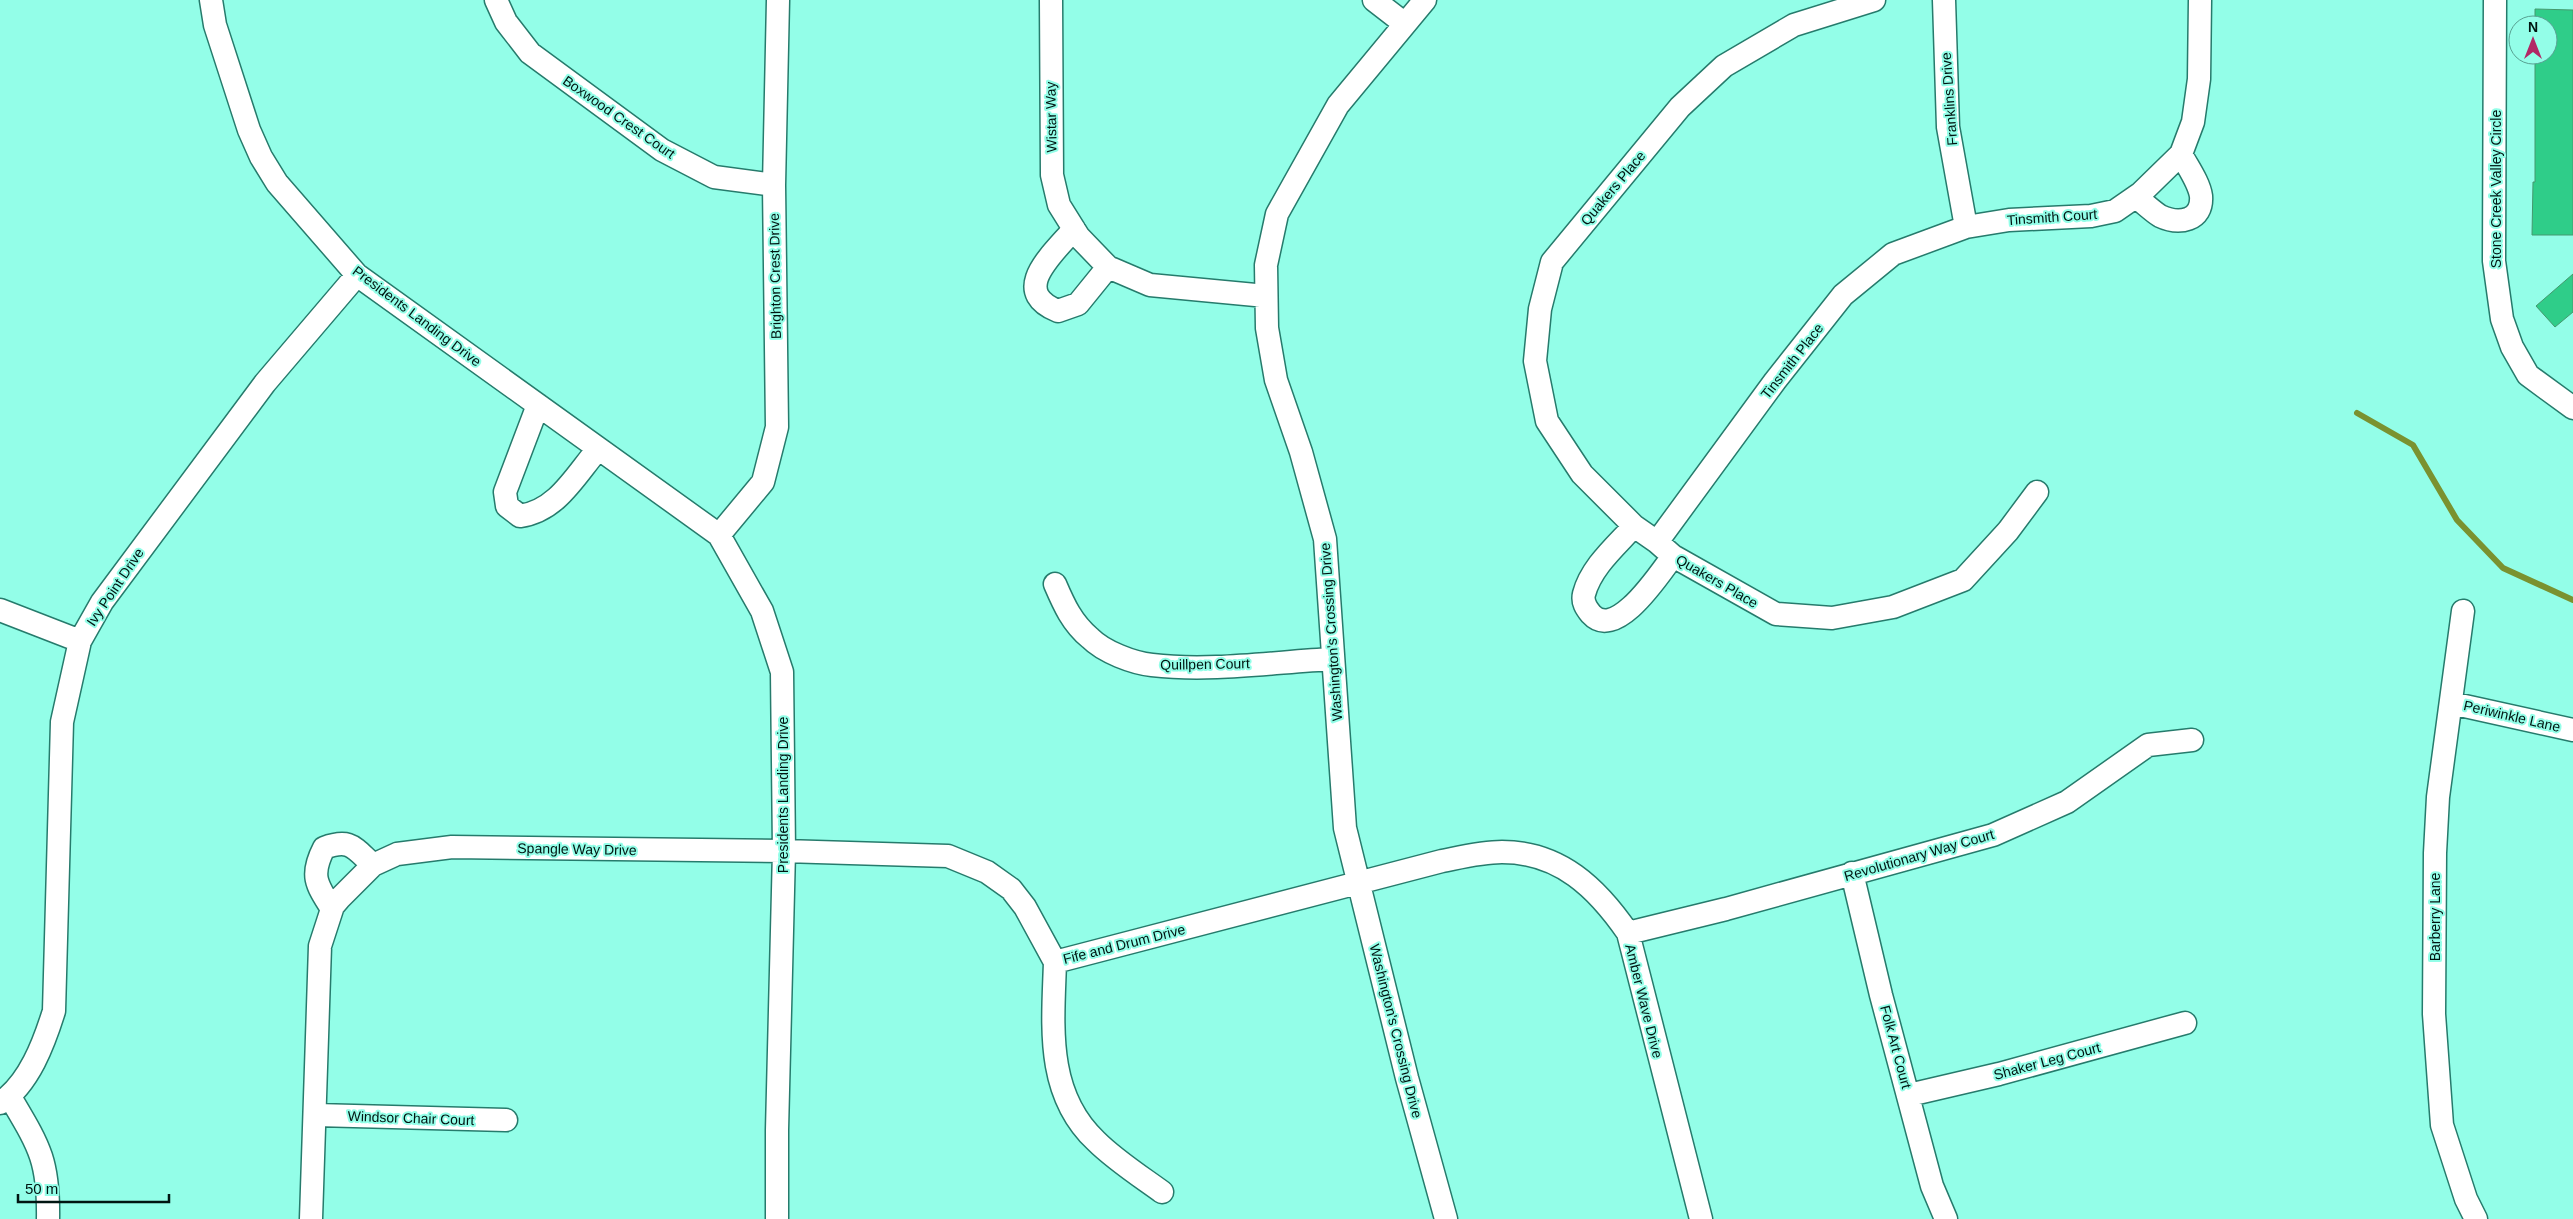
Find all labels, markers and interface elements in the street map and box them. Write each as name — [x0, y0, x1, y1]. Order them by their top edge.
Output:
north arrow — [2508, 15, 2558, 65]
text: N — [2528, 19, 2538, 35]
street label: Franklins Drive — [1938, 52, 1960, 146]
street label: Boxwood Crest Court — [560, 72, 678, 162]
street label: Wistar Way — [1042, 81, 1060, 153]
street label: Stone Creek Valley Circle — [2488, 110, 2504, 268]
street label: Quakers Place — [1577, 148, 1649, 228]
street label: Tinsmith Court — [2006, 206, 2098, 228]
street label: Brighton Crest Drive — [766, 213, 784, 339]
street label: Presidents Landing Drive — [350, 263, 484, 370]
street label: Tinsmith Place — [1758, 320, 1827, 402]
street label: Washington's Crossing Drive — [1317, 542, 1345, 722]
street label: Ivy Point Drive — [83, 545, 147, 629]
street label: Quakers Place — [1673, 551, 1761, 611]
street label: Quillpen Court — [1160, 655, 1250, 673]
street label: Periwinkle Lane — [2462, 697, 2562, 735]
street label: Presidents Landing Drive — [775, 717, 791, 873]
street label: Revolutionary Way Court — [1842, 826, 1996, 884]
street label: Spangle Way Drive — [517, 840, 637, 858]
street label: Barberry Lane — [2427, 872, 2443, 961]
street label: Fife and Drum Drive — [1061, 921, 1187, 967]
street label: Washington's Crossing Drive — [1367, 942, 1425, 1120]
street label: Amber Wave Drive — [1622, 942, 1666, 1060]
street label: Folk Art Court — [1877, 1004, 1915, 1091]
street label: Shaker Leg Court — [1992, 1039, 2102, 1083]
street label: Windsor Chair Court — [347, 1108, 475, 1128]
scale bar — [18, 1172, 169, 1204]
text: 50 m — [25, 1180, 58, 1197]

